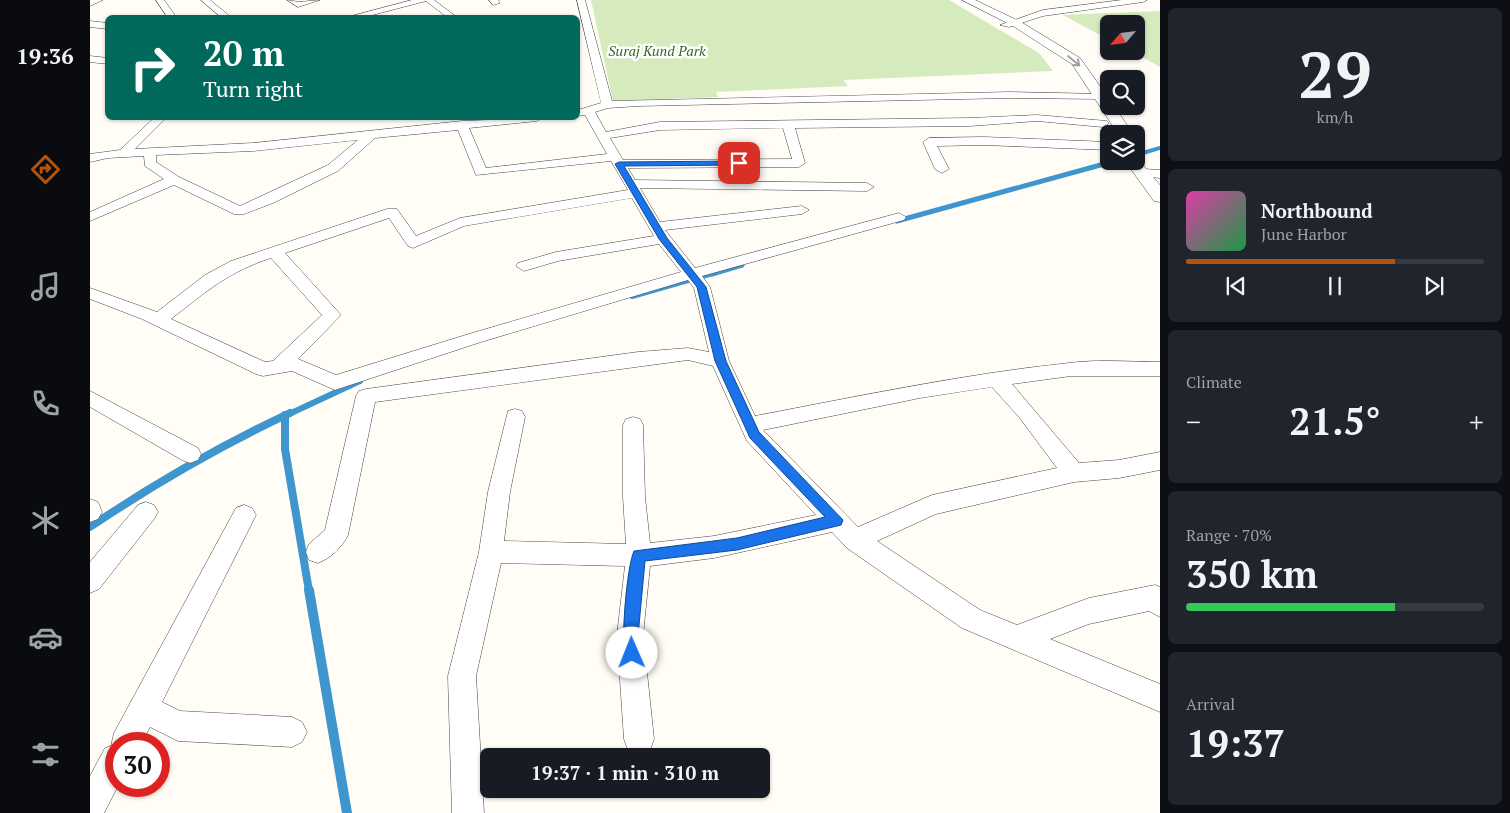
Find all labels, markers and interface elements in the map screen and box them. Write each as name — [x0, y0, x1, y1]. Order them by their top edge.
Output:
north arrow — [1100, 15, 1145, 60]
map controls — [1100, 15, 1145, 170]
text: 20 m — [203, 30, 284, 76]
text: 29 — [1298, 30, 1372, 117]
icon: right — [120, 35, 185, 100]
text: 19:36 — [16, 41, 74, 70]
park label: Suraj Kund Park — [608, 41, 706, 60]
one-way arrow — [1067, 55, 1080, 66]
button: search — [1100, 70, 1145, 115]
text: Turn right — [203, 74, 303, 103]
text: km/h — [1317, 106, 1353, 128]
button: layers — [1100, 125, 1145, 170]
pin — [718, 142, 760, 184]
icon: arrive — [725, 149, 753, 177]
icon: directions — [28, 152, 63, 187]
text: Northbound — [1261, 198, 1373, 223]
text: June Harbor — [1261, 223, 1347, 245]
icon: music — [28, 269, 63, 304]
icon: previous — [1222, 272, 1250, 300]
icon: pause — [1321, 272, 1349, 300]
icon: next — [1420, 272, 1448, 300]
text: Climate — [1186, 371, 1242, 393]
icon: phone — [28, 386, 63, 421]
text: 21.5° — [1289, 396, 1381, 446]
text: − — [1186, 403, 1201, 440]
text: + — [1469, 403, 1484, 440]
icon: climate — [28, 503, 63, 538]
text: Range · 70% — [1186, 524, 1272, 546]
text: 350 km — [1186, 549, 1318, 599]
icon: car — [28, 620, 63, 655]
position arrow — [605, 626, 657, 678]
text: Arrival — [1186, 693, 1235, 715]
text: 19:37 — [1186, 718, 1285, 768]
speed limit sign: 30 — [105, 732, 170, 797]
icon: filters — [28, 737, 63, 772]
text: 19:37 · 1 min · 310 m — [531, 760, 719, 785]

